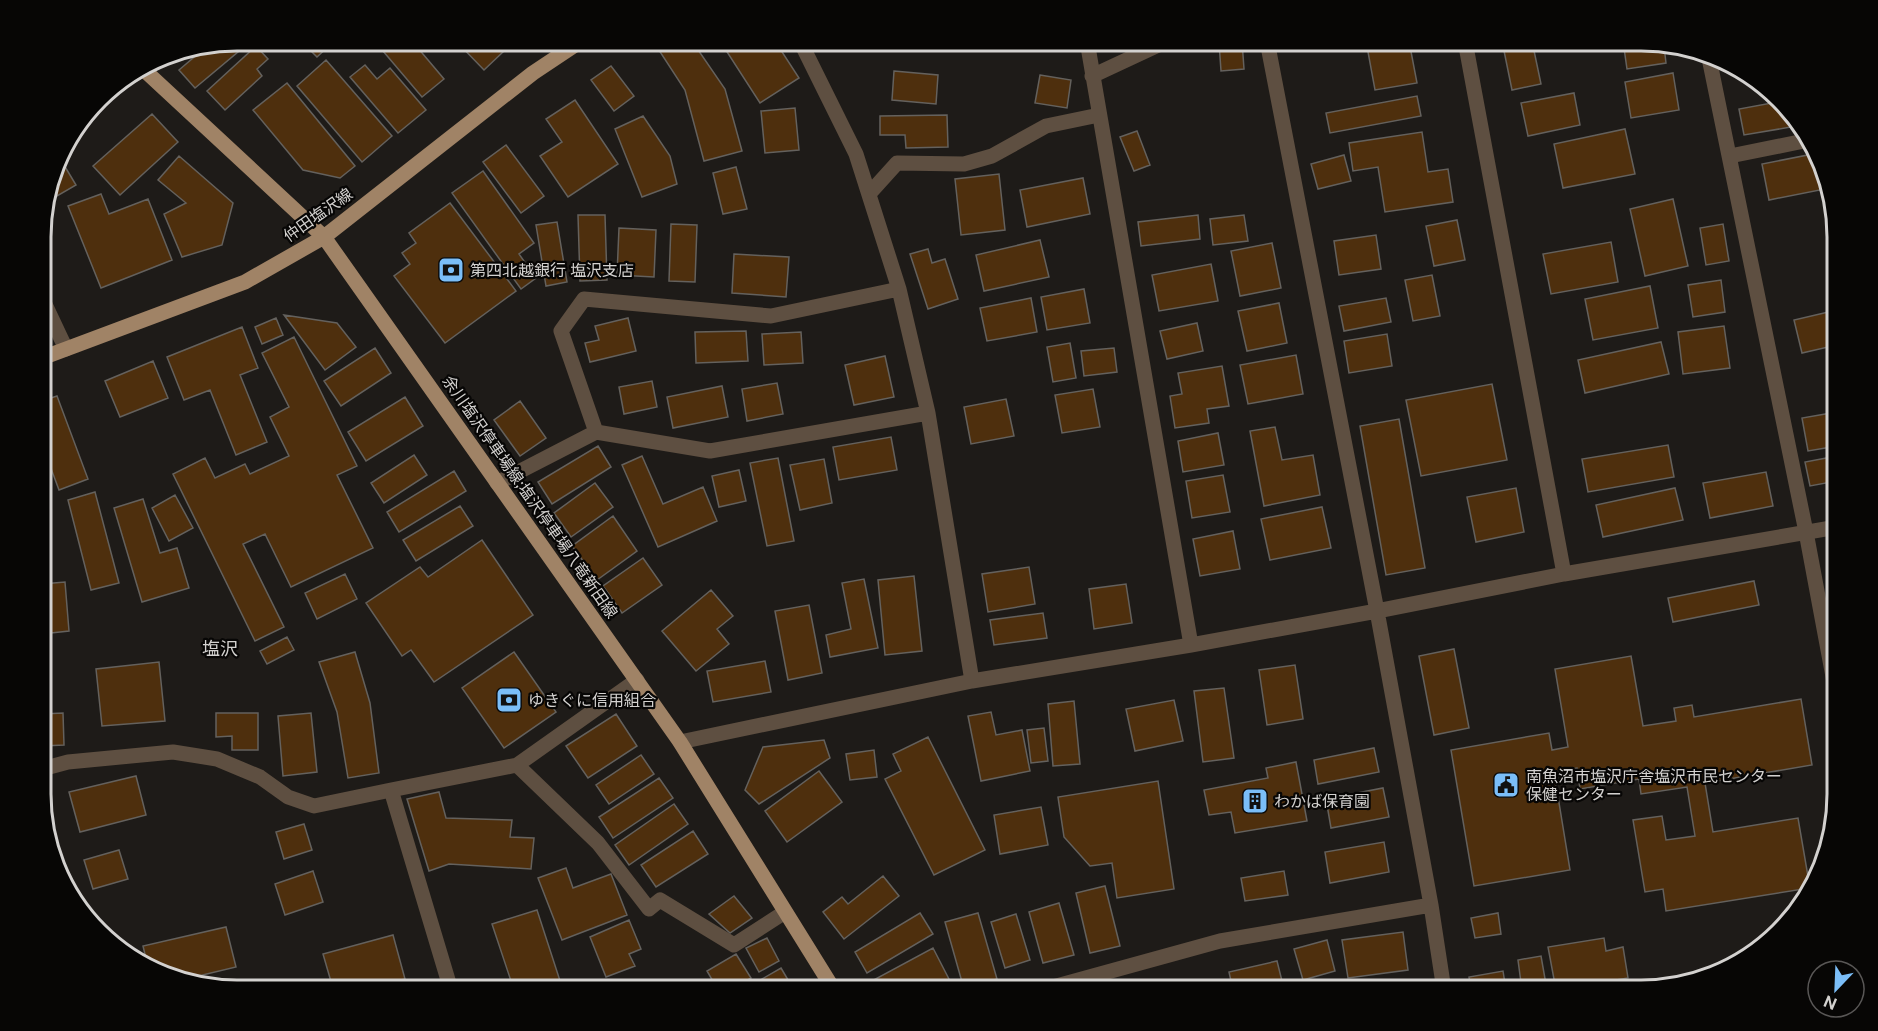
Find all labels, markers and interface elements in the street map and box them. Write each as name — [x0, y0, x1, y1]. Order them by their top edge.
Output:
street label: 仲田塩沢線 — [280, 184, 356, 246]
bank icon: 第四北越銀行 塩沢支店 — [436, 255, 466, 285]
place label: 第四北越銀行 塩沢支店 — [470, 261, 634, 280]
street label: 余川塩沢停車場線;塩沢停車場八竜新田線 — [439, 372, 621, 622]
district label: 塩沢 — [202, 638, 238, 659]
bank icon: ゆきぐに信用組合 — [494, 685, 524, 715]
place label: ゆきぐに信用組合 — [528, 691, 656, 710]
place label: 南魚沼市塩沢庁舎塩沢市民センター 保健センター — [1526, 767, 1782, 804]
public building icon: 南魚沼市塩沢庁舎塩沢市民センター 保健センター — [1491, 770, 1521, 800]
building icon: わかば保育園 — [1240, 786, 1270, 816]
place label: わかば保育園 — [1274, 792, 1370, 811]
north arrow — [1806, 959, 1866, 1019]
text: N — [1821, 991, 1840, 1014]

